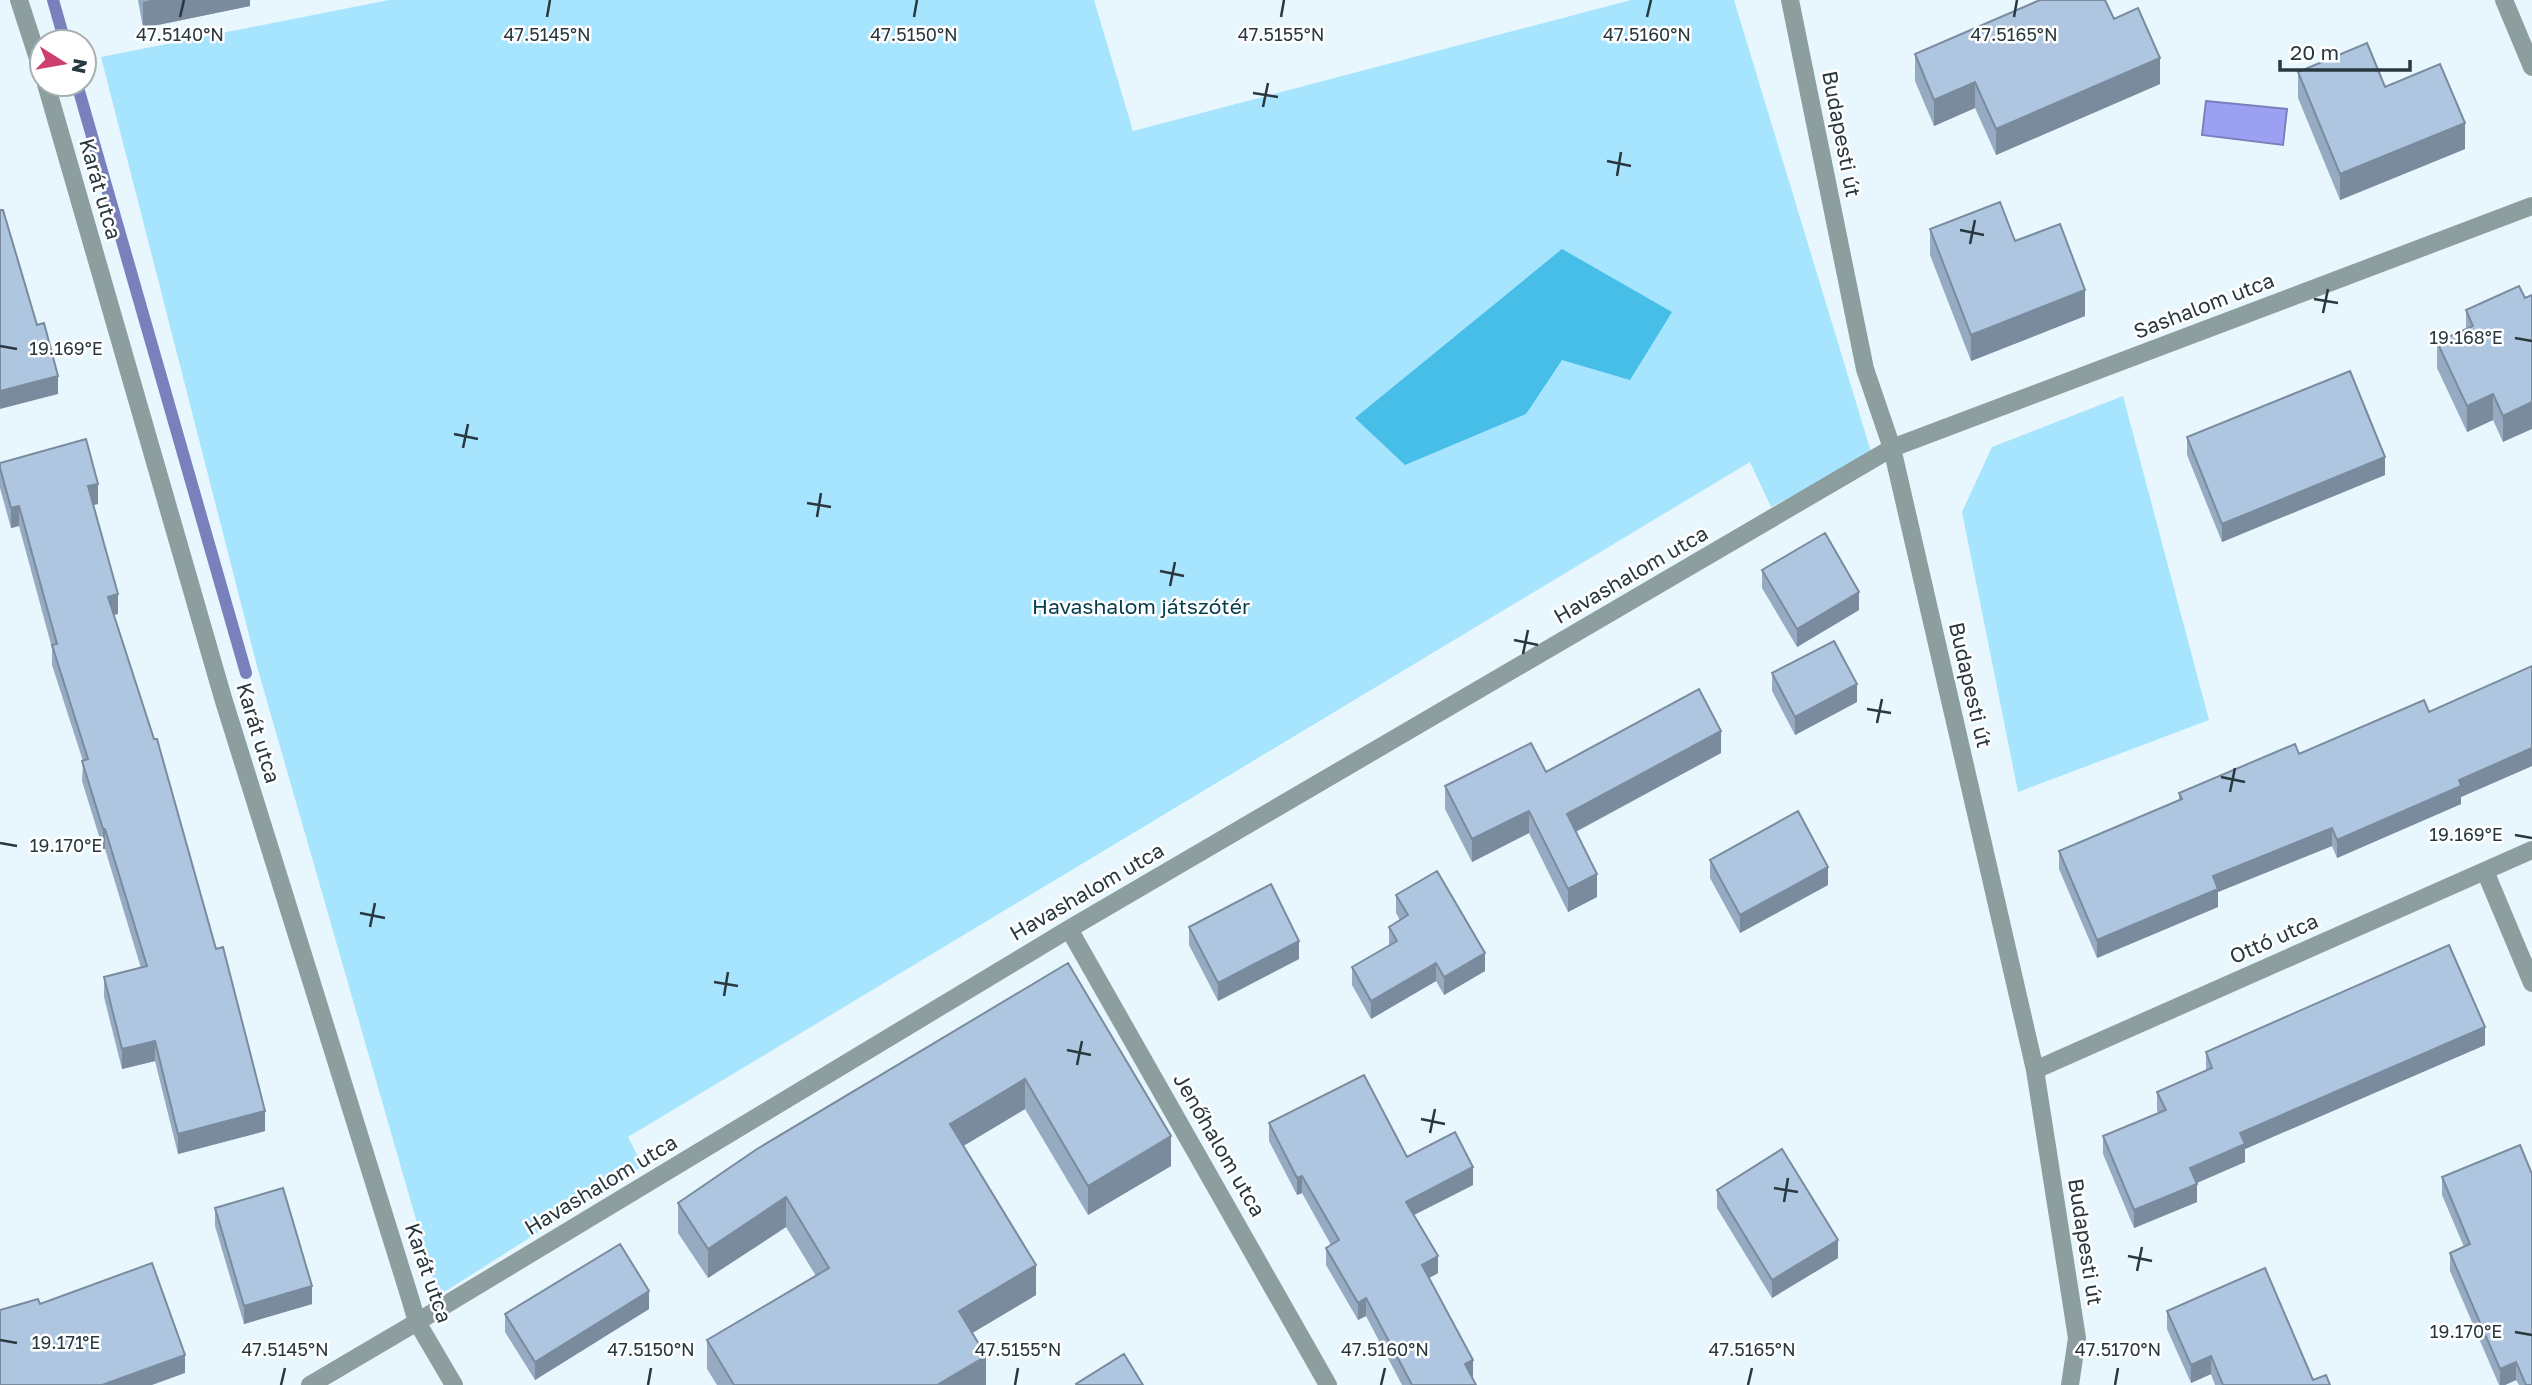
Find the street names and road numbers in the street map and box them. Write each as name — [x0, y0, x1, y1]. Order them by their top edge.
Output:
street label: Budapesti út — [1817, 68, 1867, 199]
street label: Karát utca — [74, 135, 128, 242]
street label: Sashalom utca — [2130, 266, 2278, 344]
street label: Havashalom utca — [1549, 519, 1712, 629]
street label: Budapesti út — [1944, 619, 1998, 750]
street label: Karát utca — [231, 679, 287, 786]
street label: Havashalom utca — [1005, 836, 1168, 946]
street label: Ottó utca — [2225, 907, 2322, 969]
street label: Jenőhalom utca — [1168, 1068, 1271, 1221]
street label: Havashalom utca — [519, 1128, 682, 1240]
street label: Budapesti út — [2063, 1177, 2109, 1307]
street label: Karát utca — [400, 1219, 458, 1326]

